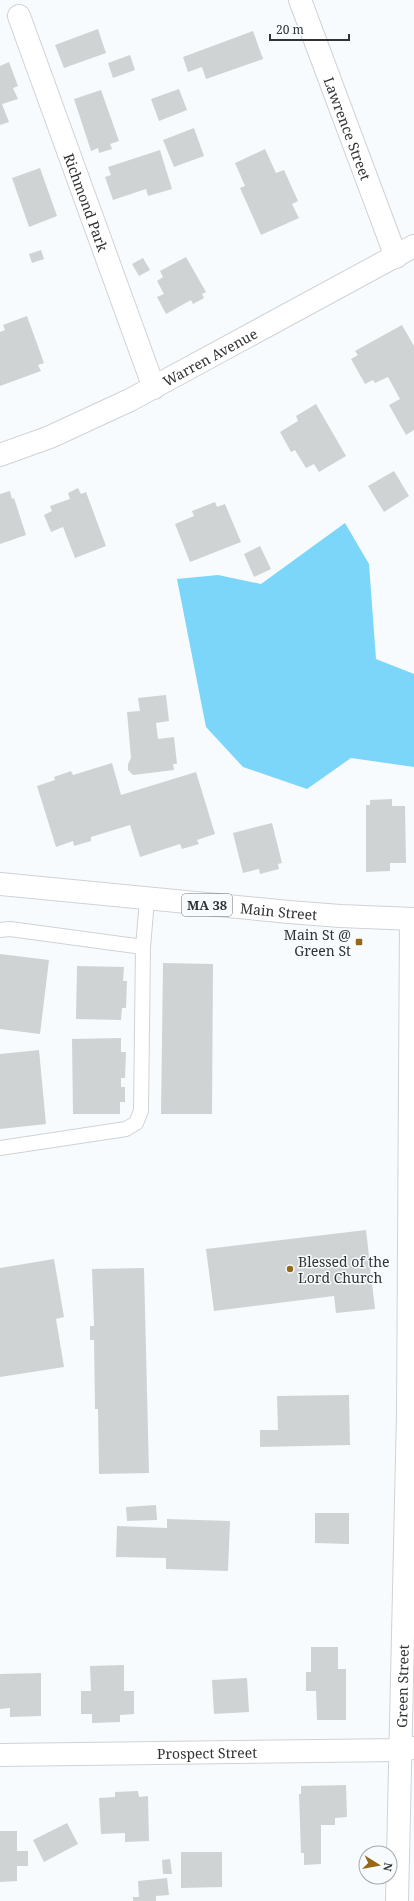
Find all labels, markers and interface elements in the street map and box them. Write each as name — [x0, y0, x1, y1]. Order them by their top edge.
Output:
scale bar — [270, 16, 349, 42]
text: 20 m — [276, 21, 304, 38]
street label: Lawrence Street — [320, 74, 376, 183]
street label: Richmond Park — [60, 150, 113, 255]
street label: Warren Avenue — [159, 323, 260, 390]
road number: MA 38 — [182, 894, 232, 916]
street label: Main Street — [239, 898, 318, 924]
place label: Main St @ Green St — [284, 925, 351, 960]
marker: Main St @ Green St — [354, 937, 364, 947]
place label: Blessed of the Lord Church — [298, 1252, 390, 1287]
marker: Blessed of the Lord Church — [285, 1264, 295, 1274]
street label: Green Street — [391, 1644, 412, 1728]
street label: Prospect Street — [157, 1742, 257, 1763]
north arrow — [358, 1845, 398, 1885]
text: N — [380, 1861, 396, 1873]

